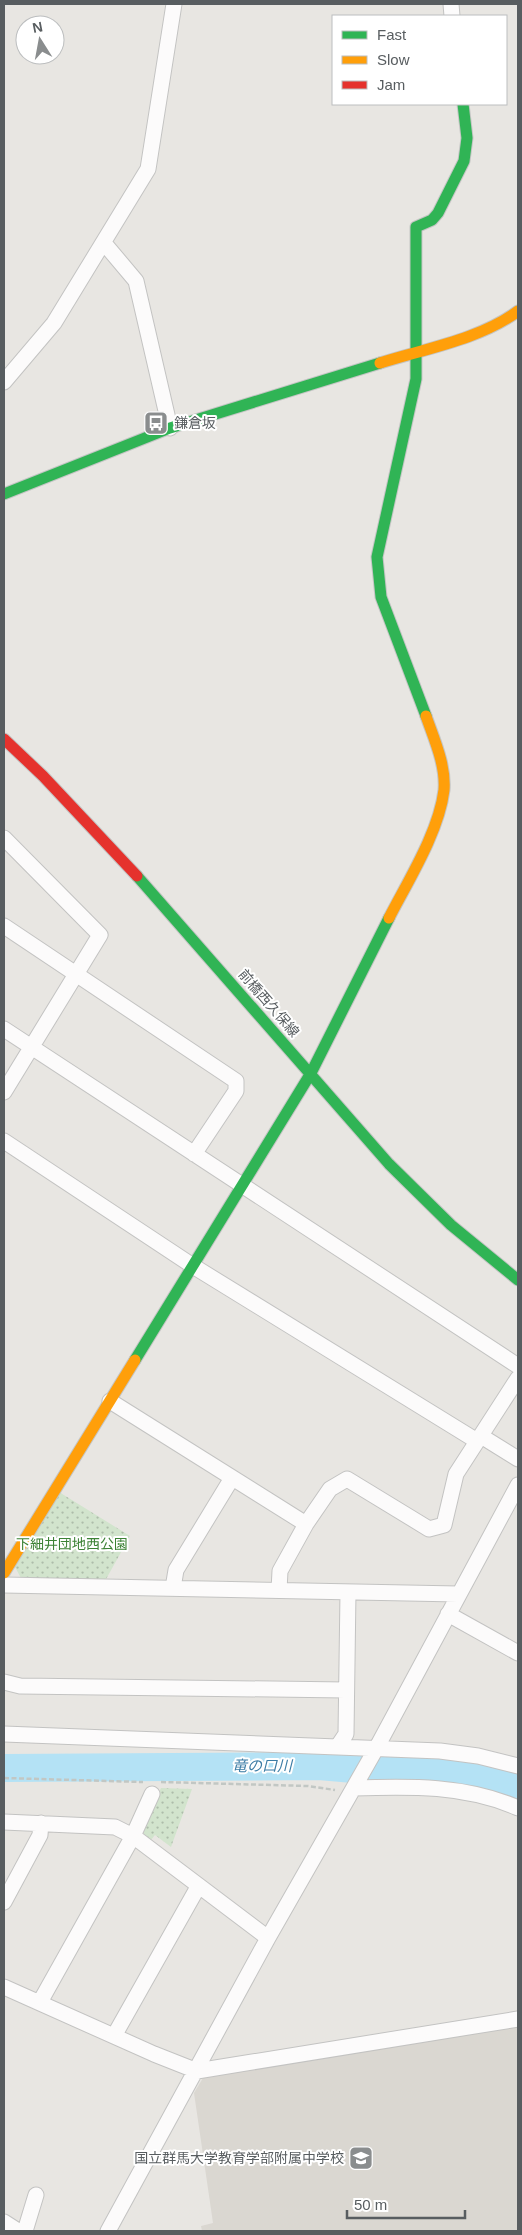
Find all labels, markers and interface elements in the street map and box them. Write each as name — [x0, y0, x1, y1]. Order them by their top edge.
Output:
north arrow — [15, 15, 65, 65]
legend — [332, 15, 507, 105]
text: N — [31, 18, 44, 36]
text: Fast — [377, 26, 407, 43]
text: Slow — [377, 51, 410, 68]
text: Jam — [377, 76, 405, 93]
bus stop icon: 鎌倉坂 — [143, 410, 169, 436]
place label: 鎌倉坂 — [174, 415, 216, 431]
street label: 前橋西久保線 — [235, 966, 303, 1040]
park label: 下細井団地西公園 — [16, 1536, 128, 1552]
water label: 竜の口川 — [232, 1757, 294, 1774]
school or university icon: 国立群馬大学教育学部附属中学校 — [348, 2145, 374, 2171]
place label: 国立群馬大学教育学部附属中学校 — [134, 2150, 344, 2166]
scale bar — [347, 2188, 464, 2220]
text: 50 m — [354, 2196, 387, 2213]

